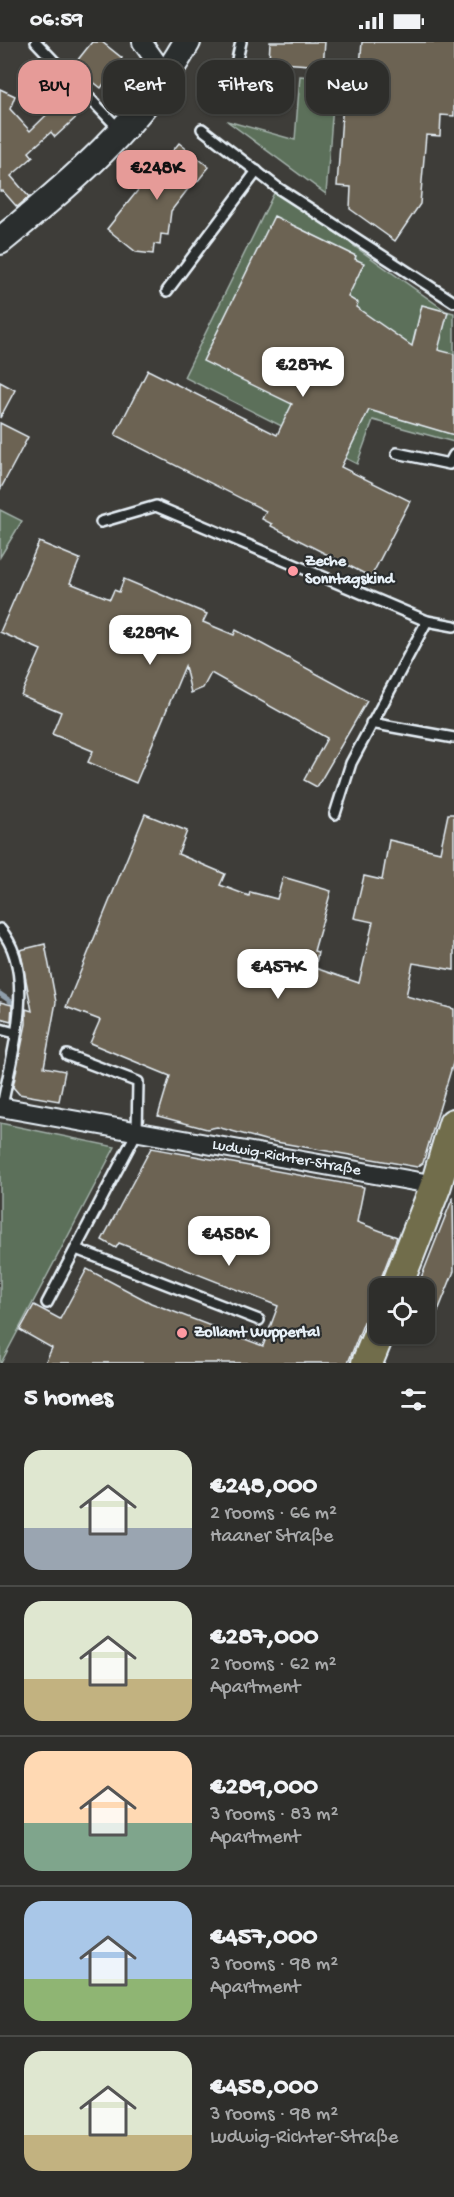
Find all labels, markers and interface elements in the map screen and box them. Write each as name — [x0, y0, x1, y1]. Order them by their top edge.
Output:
text: 06:59 — [30, 8, 83, 34]
chip: Buy — [18, 60, 91, 114]
chip: Rent — [103, 60, 185, 114]
chip: Filters — [197, 60, 294, 114]
chip: New — [306, 60, 389, 114]
pin: €248K — [115, 150, 199, 201]
text: €248K — [130, 158, 184, 181]
pin: €287K — [261, 347, 345, 398]
text: €287K — [276, 355, 330, 378]
place label: Zeche Sonntagskind — [305, 553, 396, 590]
marker: Zeche Sonntagskind — [286, 564, 300, 578]
pin: €289K — [108, 615, 192, 666]
text: €289K — [123, 623, 177, 646]
pin: €457K — [236, 949, 320, 1000]
text: €457K — [251, 957, 305, 980]
street label: Ludwig-Richter-Straße — [211, 1136, 363, 1181]
pin: €458K — [187, 1216, 271, 1267]
text: €458K — [202, 1224, 256, 1247]
map controls — [369, 1278, 435, 1344]
button: locate — [369, 1278, 435, 1344]
place label: Zollamt Wuppertal — [194, 1324, 320, 1343]
marker: Zollamt Wuppertal — [175, 1326, 189, 1340]
icon: filters — [397, 1383, 430, 1416]
text: 5 homes — [24, 1384, 113, 1415]
text: €248,000 — [210, 1472, 317, 1503]
icon: home — [72, 1474, 144, 1546]
text: 2 rooms · 66 m² — [210, 1503, 337, 1526]
text: Haaner Straße — [210, 1526, 333, 1549]
text: €287,000 — [210, 1623, 318, 1654]
icon: home — [72, 1625, 144, 1697]
text: 2 rooms · 62 m² — [210, 1654, 337, 1677]
text: Apartment — [210, 1677, 300, 1700]
text: €289,000 — [210, 1773, 318, 1804]
icon: home — [72, 1775, 144, 1847]
text: 3 rooms · 83 m² — [210, 1804, 338, 1827]
text: Apartment — [210, 1827, 300, 1850]
text: €457,000 — [210, 1923, 317, 1954]
icon: home — [72, 1925, 144, 1997]
text: 3 rooms · 98 m² — [210, 1954, 338, 1977]
text: Apartment — [210, 1977, 300, 2000]
text: €458,000 — [210, 2073, 318, 2104]
icon: home — [72, 2075, 144, 2147]
text: 3 rooms · 98 m² — [210, 2104, 338, 2127]
text: Ludwig-Richter-Straße — [210, 2127, 398, 2150]

